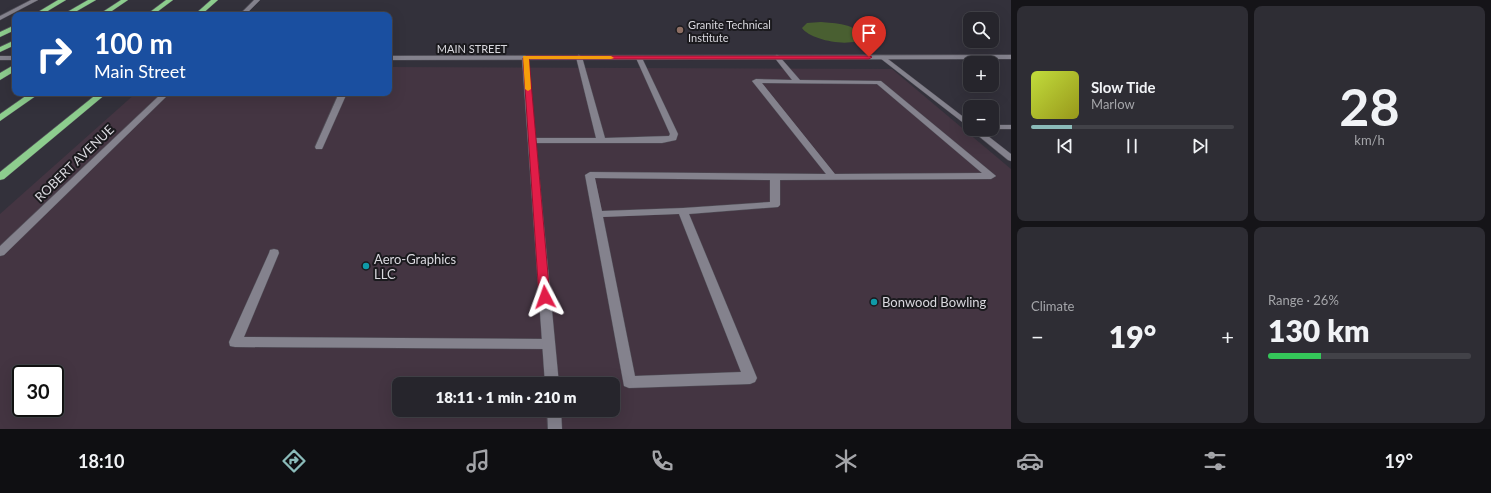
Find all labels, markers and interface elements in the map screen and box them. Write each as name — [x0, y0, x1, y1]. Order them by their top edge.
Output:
map controls — [963, 12, 999, 136]
button: search — [963, 12, 999, 48]
pin — [852, 16, 886, 57]
place label: Granite Technical Institute — [688, 18, 771, 44]
icon: arrive — [858, 22, 880, 44]
marker: Granite Technical Institute — [675, 25, 685, 35]
text: 100 m — [94, 26, 173, 60]
icon: right — [28, 28, 80, 80]
street label: MAIN STREET — [437, 42, 508, 55]
button: + — [963, 56, 999, 92]
text: Main Street — [94, 60, 186, 82]
text: 28 — [1339, 75, 1400, 137]
text: Slow Tide — [1091, 78, 1156, 96]
text: Marlow — [1091, 96, 1135, 112]
button: − — [963, 100, 999, 136]
street label: ROBERT AVENUE — [31, 121, 117, 205]
text: km/h — [1354, 132, 1385, 148]
icon: previous — [1054, 135, 1076, 157]
icon: pause — [1121, 135, 1143, 157]
icon: next — [1189, 135, 1211, 157]
place label: Aero-Graphics LLC — [374, 251, 457, 282]
marker: Aero-Graphics LLC — [361, 261, 371, 271]
position arrow — [524, 276, 566, 318]
text: Range · 26% — [1268, 292, 1339, 308]
place label: Bonwood Bowling — [882, 294, 987, 310]
marker: Bonwood Bowling — [869, 297, 879, 307]
text: Climate — [1031, 298, 1074, 314]
text: 130 km — [1268, 312, 1369, 348]
text: 19° — [1109, 318, 1156, 354]
text: − — [1031, 323, 1044, 350]
text: + — [1221, 323, 1234, 350]
speed limit sign: 30 — [12, 365, 64, 417]
text: 18:11 · 1 min · 210 m — [435, 388, 577, 406]
icon: directions — [280, 447, 308, 475]
icon: music — [464, 447, 492, 475]
icon: phone — [648, 447, 676, 475]
icon: climate — [832, 447, 860, 475]
icon: car — [1016, 447, 1044, 475]
icon: filters — [1201, 447, 1229, 475]
text: 18:10 — [78, 450, 124, 472]
text: 19° — [1385, 450, 1413, 472]

